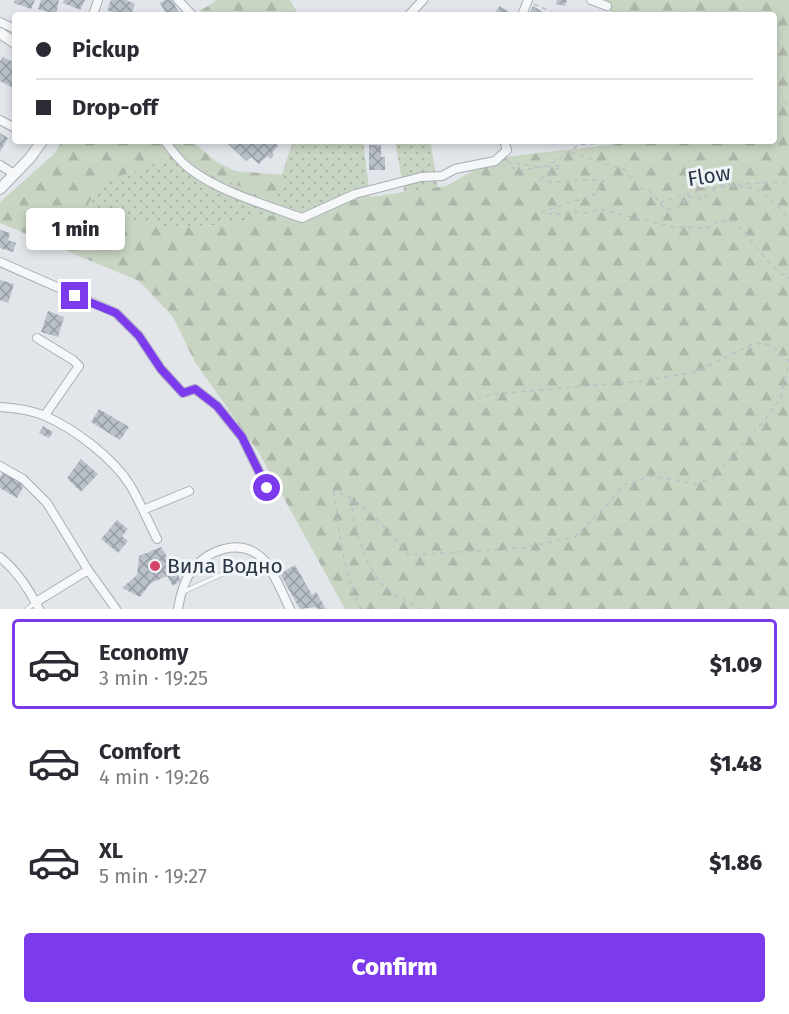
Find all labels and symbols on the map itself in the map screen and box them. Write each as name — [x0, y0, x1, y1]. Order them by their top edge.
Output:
street label: Flow — [685, 160, 733, 192]
callout: 1 min — [26, 209, 124, 251]
route end — [61, 282, 88, 309]
route start — [253, 474, 280, 501]
place label: Вила Водно — [167, 553, 283, 579]
marker: Вила Водно — [148, 559, 162, 573]

